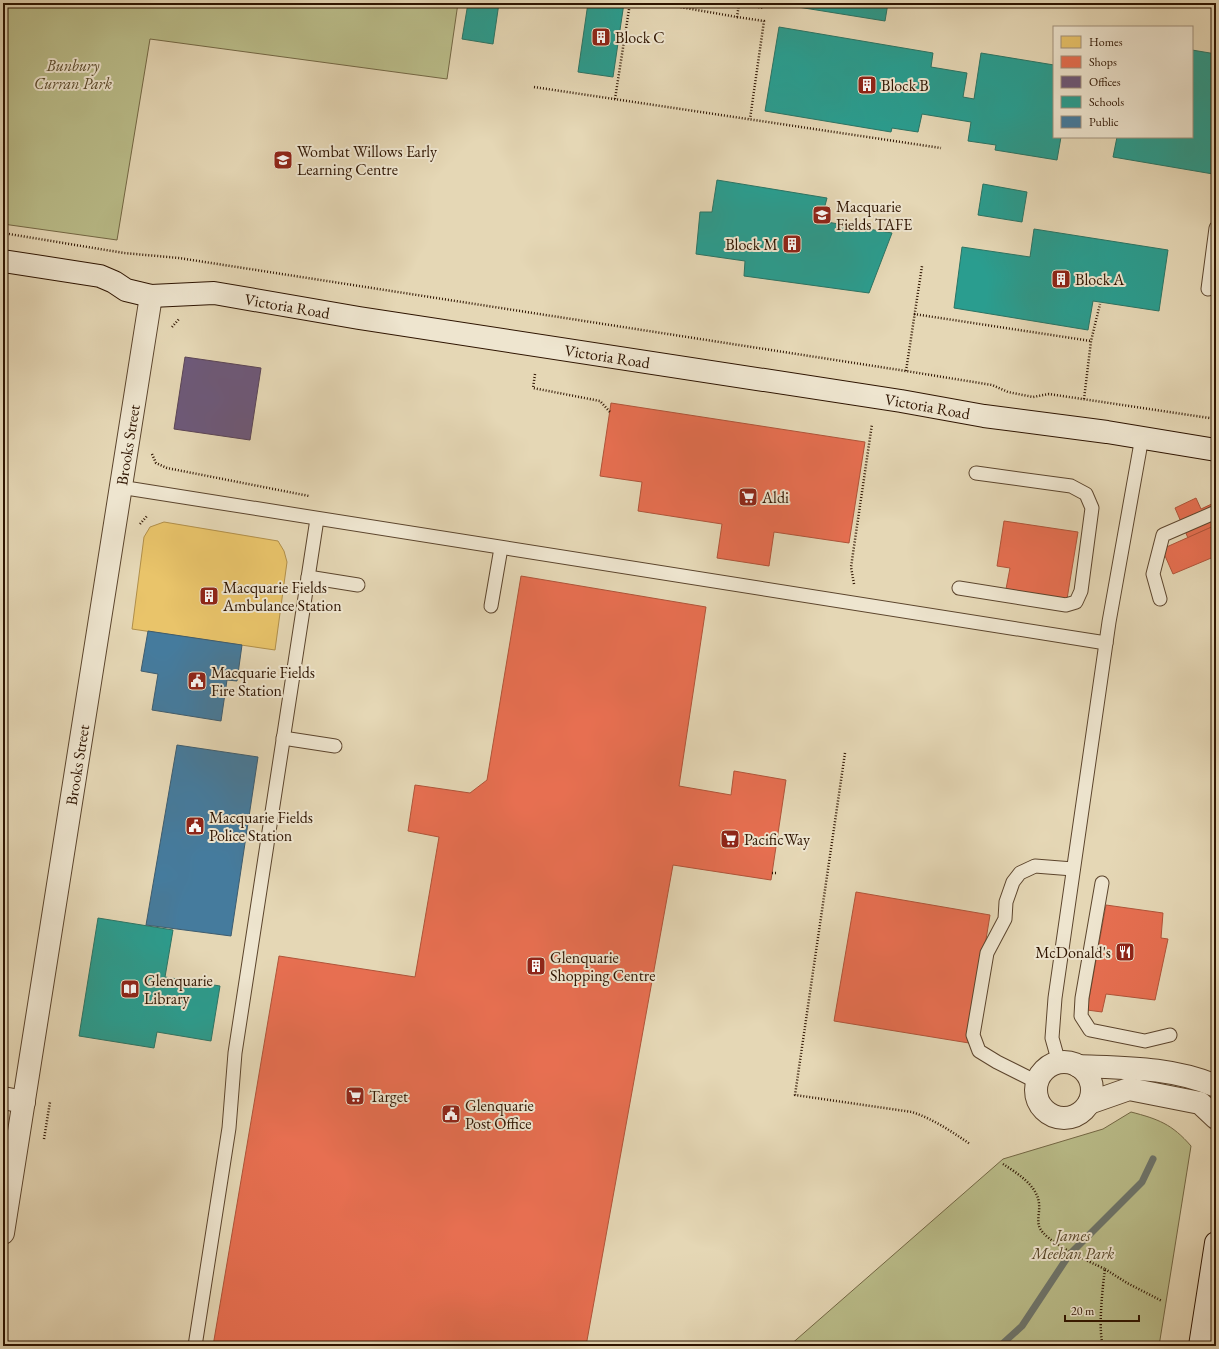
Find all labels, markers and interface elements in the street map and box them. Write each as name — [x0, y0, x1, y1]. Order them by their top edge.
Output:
building icon: Block C — [590, 26, 612, 48]
legend — [1053, 26, 1193, 138]
place label: Block C — [615, 27, 665, 48]
text: Homes — [1089, 34, 1123, 50]
text: Shops — [1089, 54, 1117, 70]
park label: Bunbury Curran Park — [34, 55, 113, 94]
building icon: Block B — [856, 74, 878, 96]
text: Offices — [1089, 74, 1121, 90]
place label: Block B — [881, 75, 929, 96]
text: Schools — [1089, 94, 1124, 110]
text: Public — [1089, 114, 1119, 130]
place label: Wombat Willows Early Learning Centre — [297, 141, 438, 180]
school or university icon: Wombat Willows Early Learning Centre — [272, 149, 294, 171]
place label: Macquarie Fields TAFE — [836, 196, 912, 235]
school or university icon: Macquarie Fields TAFE — [811, 204, 833, 226]
building icon: Block M — [781, 233, 803, 255]
place label: Block M — [725, 234, 778, 255]
building icon: Block A — [1050, 268, 1072, 290]
place label: Block A — [1075, 269, 1125, 290]
street label: Victoria Road — [243, 288, 332, 324]
street label: Victoria Road — [563, 340, 652, 374]
street label: Victoria Road — [883, 389, 973, 424]
street label: Brooks Street — [111, 403, 145, 487]
supermarket icon: Aldi — [737, 486, 759, 508]
place label: Aldi — [761, 487, 789, 508]
place label: Macquarie Fields Ambulance Station — [222, 577, 342, 616]
building icon: Macquarie Fields Ambulance Station — [198, 585, 220, 607]
place label: Macquarie Fields Fire Station — [211, 662, 315, 701]
public building icon: Macquarie Fields Fire Station — [186, 670, 208, 692]
street label: Brooks Street — [61, 723, 94, 807]
place label: Macquarie Fields Police Station — [209, 807, 313, 846]
public building icon: Macquarie Fields Police Station — [184, 815, 206, 837]
supermarket icon: PacificWay — [719, 828, 741, 850]
place label: PacificWay — [744, 829, 811, 850]
restaurant icon: McDonald's — [1114, 941, 1136, 963]
place label: McDonald's — [1035, 942, 1111, 963]
place label: Glenquarie Shopping Centre — [550, 947, 655, 986]
building icon: Glenquarie Shopping Centre — [525, 955, 547, 977]
place label: Glenquarie Library — [144, 970, 213, 1009]
library icon: Glenquarie Library — [119, 978, 141, 1000]
supermarket icon: Target — [344, 1085, 366, 1107]
place label: Target — [369, 1086, 408, 1107]
place label: Glenquarie Post Office — [465, 1095, 534, 1134]
public building icon: Glenquarie Post Office — [440, 1103, 462, 1125]
park label: James Meehan Park — [1031, 1225, 1115, 1264]
scale bar — [1065, 1297, 1139, 1323]
text: 20 m — [1071, 1303, 1095, 1319]

